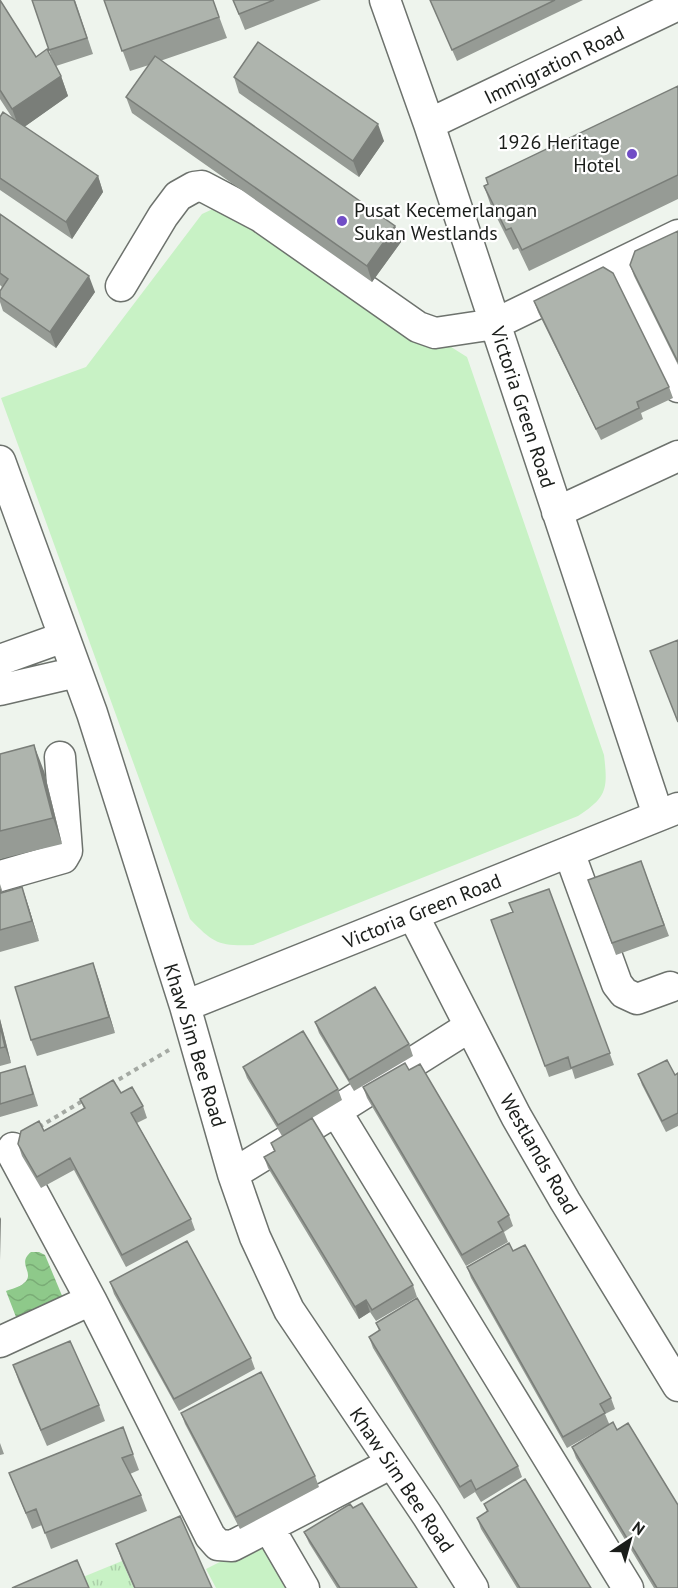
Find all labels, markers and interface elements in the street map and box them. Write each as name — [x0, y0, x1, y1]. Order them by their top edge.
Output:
street label: Immigration Road — [480, 20, 628, 110]
place label: 1926 Heritage Hotel — [498, 129, 620, 178]
marker: 1926 Heritage Hotel — [625, 147, 639, 161]
place label: Pusat Kecemerlangan Sukan Westlands — [354, 197, 537, 246]
marker: Pusat Kecemerlangan Sukan Westlands — [335, 214, 349, 228]
street label: Victoria Green Road — [484, 322, 561, 491]
street label: Victoria Green Road — [338, 867, 505, 955]
street label: Khaw Sim Bee Road — [158, 960, 232, 1130]
street label: Westlands Road — [494, 1089, 584, 1219]
street label: Khaw Sim Bee Road — [344, 1402, 460, 1558]
north arrow — [600, 1510, 660, 1570]
text: N — [629, 1517, 649, 1539]

